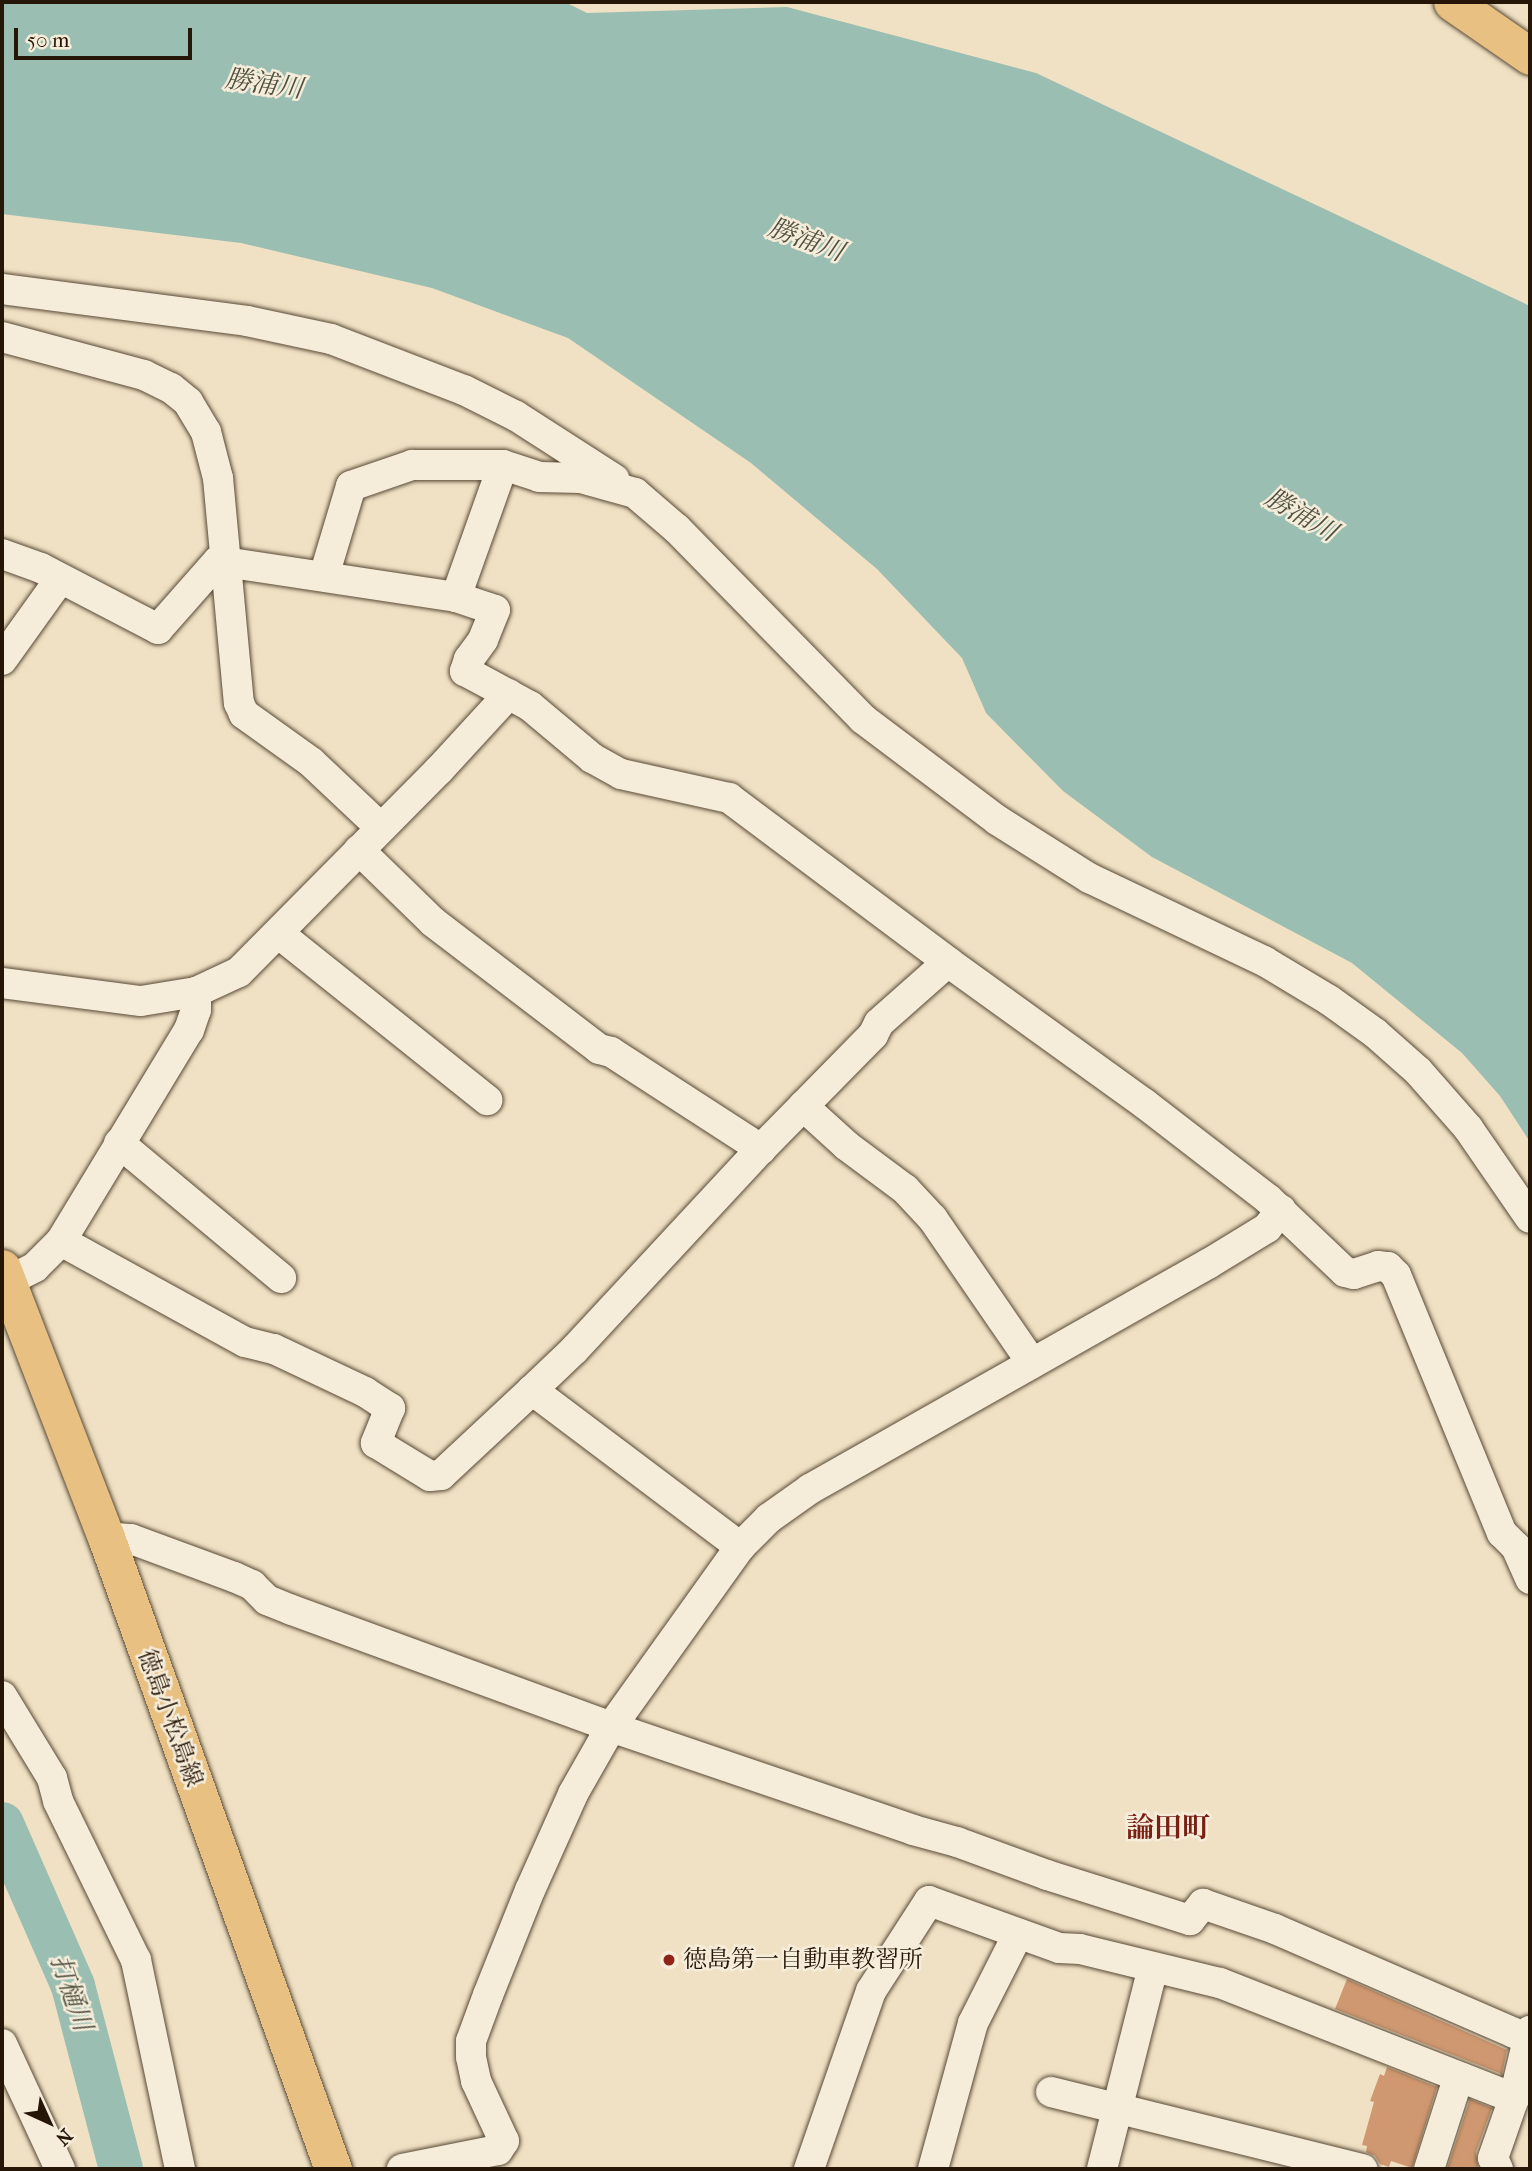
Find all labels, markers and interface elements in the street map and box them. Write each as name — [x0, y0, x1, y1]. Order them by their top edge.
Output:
scale bar — [18, 14, 196, 58]
text: 50 m — [27, 28, 70, 52]
water label: 勝浦川 — [223, 63, 305, 105]
water label: 勝浦川 — [764, 212, 848, 268]
water label: 勝浦川 — [1259, 482, 1343, 548]
street label: 徳島小松島線 — [132, 1645, 208, 1791]
district label: 論田町 — [1126, 1811, 1210, 1845]
place label: 徳島第一自動車教習所 — [683, 1946, 923, 1974]
water label: 打樋川 — [44, 1951, 98, 2035]
marker: 徳島第一自動車教習所 — [661, 1952, 677, 1968]
north arrow — [14, 2087, 84, 2157]
text: N — [51, 2124, 77, 2150]

